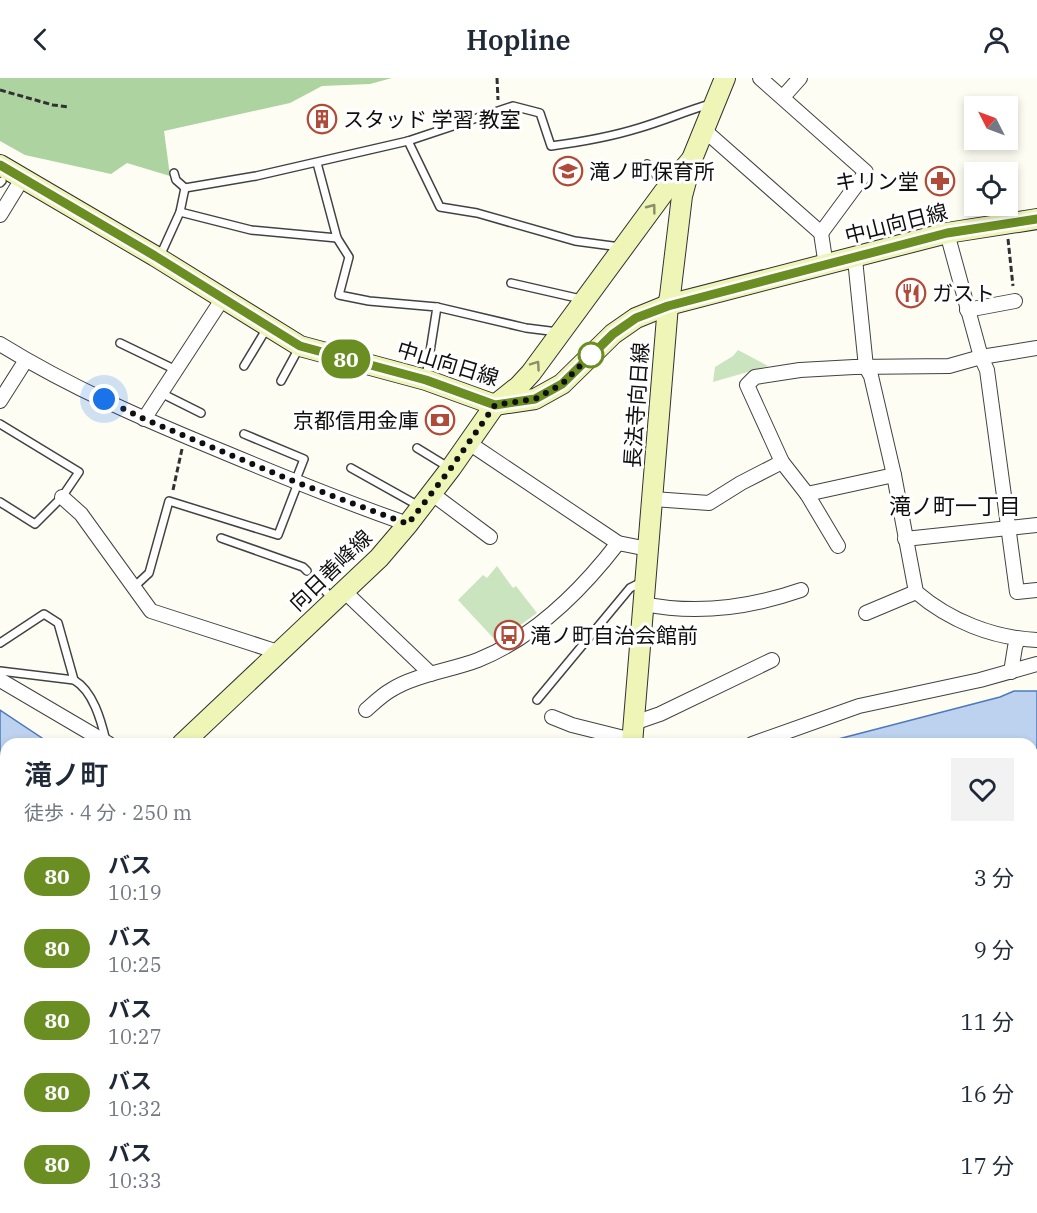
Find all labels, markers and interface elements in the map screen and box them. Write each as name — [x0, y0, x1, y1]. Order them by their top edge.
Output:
text: Hopline — [466, 22, 571, 57]
icon: back — [24, 23, 57, 56]
icon: person — [980, 23, 1013, 56]
north arrow — [964, 96, 1018, 150]
map controls — [964, 96, 1018, 216]
building icon: スタッド 学習 教室 — [306, 103, 338, 135]
place label: スタッド 学習 教室 — [343, 105, 521, 133]
school or university icon: 滝ノ町保育所 — [552, 155, 584, 187]
place label: 滝ノ町保育所 — [589, 157, 715, 185]
button: locate — [964, 162, 1018, 216]
pharmacy icon: キリン堂 — [924, 165, 956, 197]
place label: キリン堂 — [835, 167, 919, 195]
street label: 中山向日線 — [842, 197, 950, 249]
one-way arrow — [645, 203, 656, 214]
restaurant icon: ガスト — [895, 277, 927, 309]
place label: ガスト — [932, 279, 995, 307]
street label: 中山向日線 — [394, 334, 502, 392]
line badge: 80 — [319, 340, 373, 378]
street label: 長法寺向日線 — [618, 341, 654, 469]
unlabelled marker — [578, 342, 604, 368]
text: 80 — [333, 345, 359, 373]
one-way arrow — [529, 360, 540, 371]
your location — [89, 384, 119, 414]
bank icon: 京都信用金庫 — [424, 404, 456, 436]
place label: 京都信用金庫 — [293, 406, 419, 434]
district label: 滝ノ町一丁目 — [889, 491, 1021, 520]
street label: 向日善峰線 — [283, 523, 377, 617]
bus stop icon: 滝ノ町自治会館前 — [493, 619, 525, 651]
place label: 滝ノ町自治会館前 — [530, 621, 698, 649]
text: 滝ノ町 — [24, 756, 108, 793]
button: heart — [951, 758, 1014, 821]
text: 徒歩 · 4 分 · 250 m — [24, 799, 192, 826]
text: バス — [108, 850, 152, 879]
text: 80 — [44, 862, 70, 890]
text: 3 分 — [974, 863, 1014, 892]
text: 10:19 — [108, 879, 162, 906]
text: バス — [108, 922, 152, 951]
text: 80 — [44, 934, 70, 962]
text: 9 分 — [974, 935, 1014, 964]
text: 10:25 — [108, 951, 162, 978]
text: バス — [108, 994, 152, 1023]
text: 80 — [44, 1006, 70, 1034]
text: 11 分 — [960, 1007, 1014, 1036]
text: 10:27 — [108, 1023, 162, 1050]
text: バス — [108, 1066, 152, 1095]
text: 80 — [44, 1078, 70, 1106]
text: 16 分 — [960, 1079, 1014, 1108]
text: 10:32 — [108, 1095, 162, 1122]
text: バス — [108, 1138, 152, 1167]
text: 80 — [44, 1150, 70, 1178]
text: 17 分 — [960, 1151, 1014, 1180]
text: 10:33 — [108, 1167, 162, 1194]

